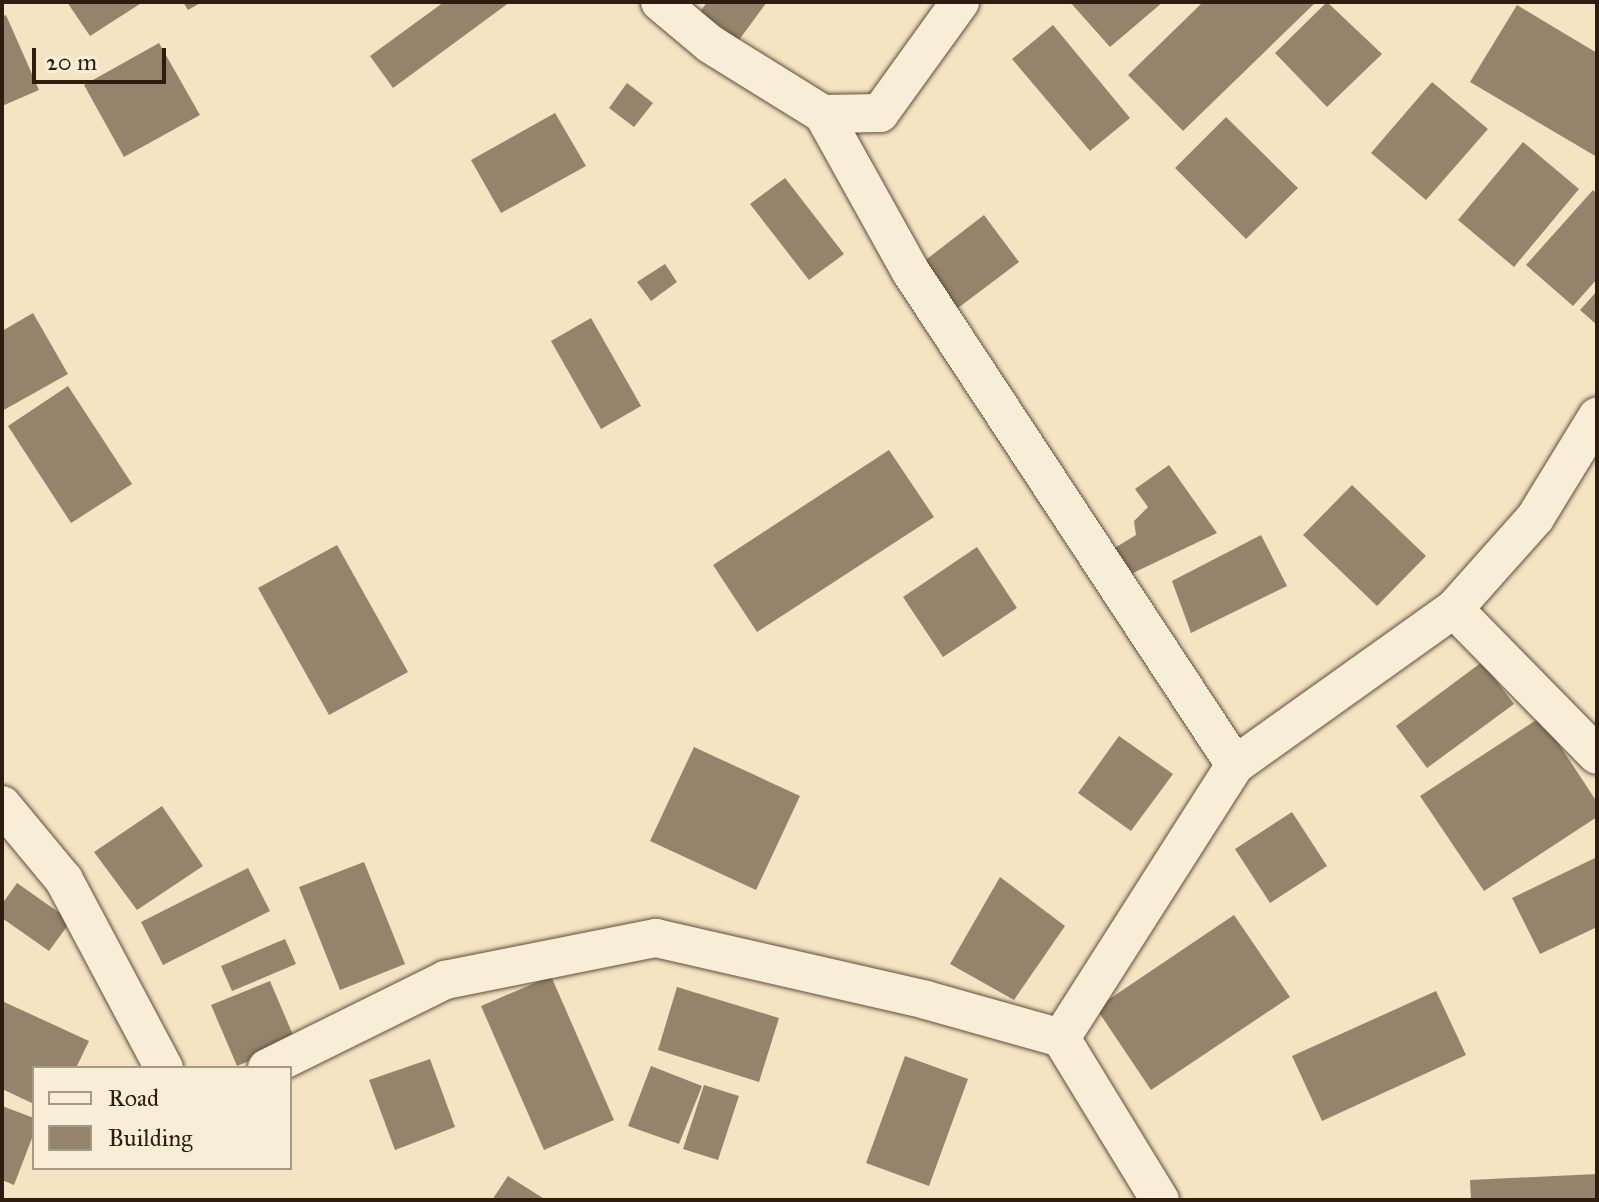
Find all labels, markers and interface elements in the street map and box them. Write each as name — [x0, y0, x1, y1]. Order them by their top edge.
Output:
scale bar — [36, 32, 170, 82]
text: 20 m — [46, 47, 97, 77]
legend — [32, 1066, 292, 1170]
text: Road — [108, 1083, 159, 1113]
text: Building — [108, 1123, 193, 1153]

